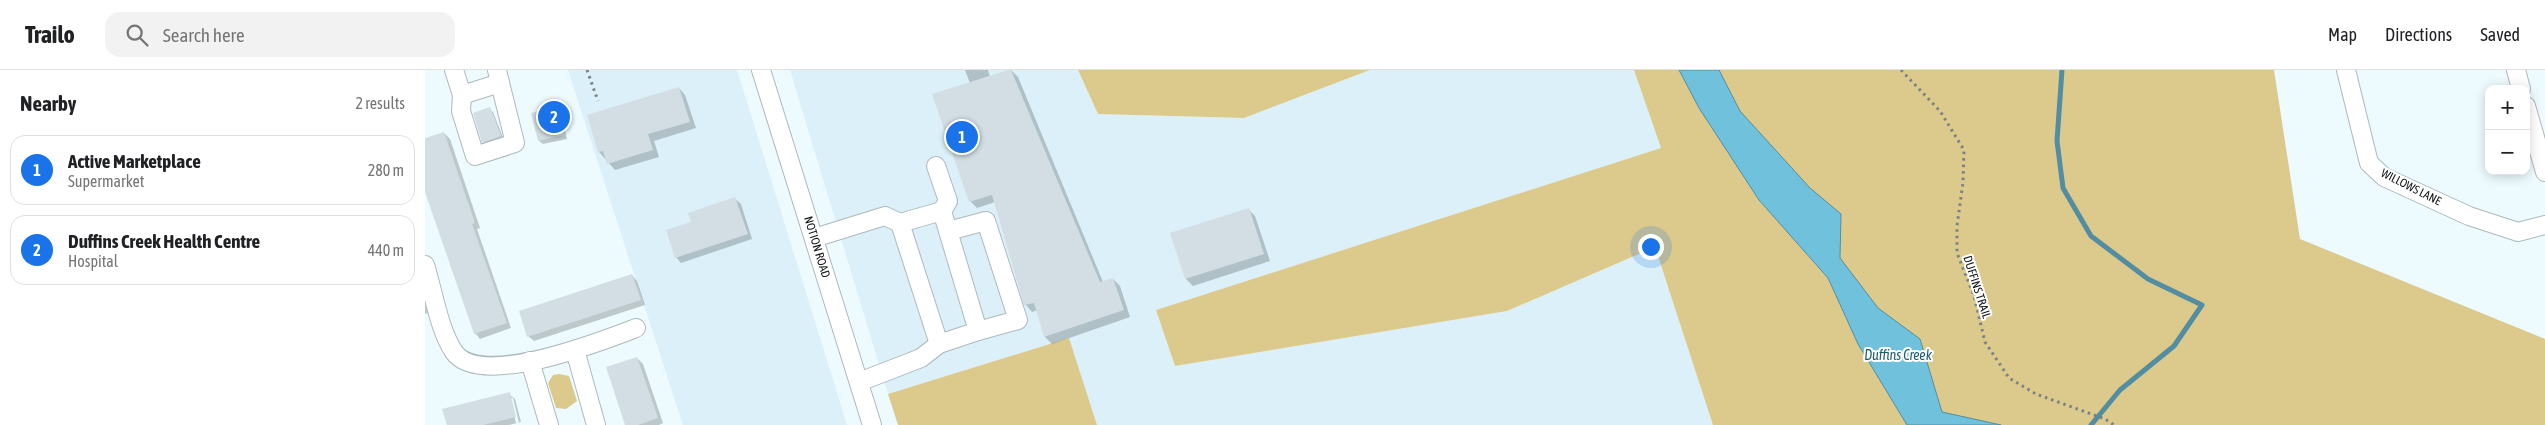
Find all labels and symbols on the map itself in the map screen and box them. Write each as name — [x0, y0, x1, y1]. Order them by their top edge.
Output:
pin: 2 — [538, 98, 570, 136]
pin: 1 — [946, 118, 978, 156]
street label: WILLOWS LANE — [2379, 166, 2443, 208]
street label: NOTION ROAD — [801, 215, 833, 280]
your location — [1638, 234, 1664, 260]
street label: DUFFINS TRAIL — [1960, 254, 1994, 320]
water label: Duffins Creek — [1864, 347, 1933, 363]

